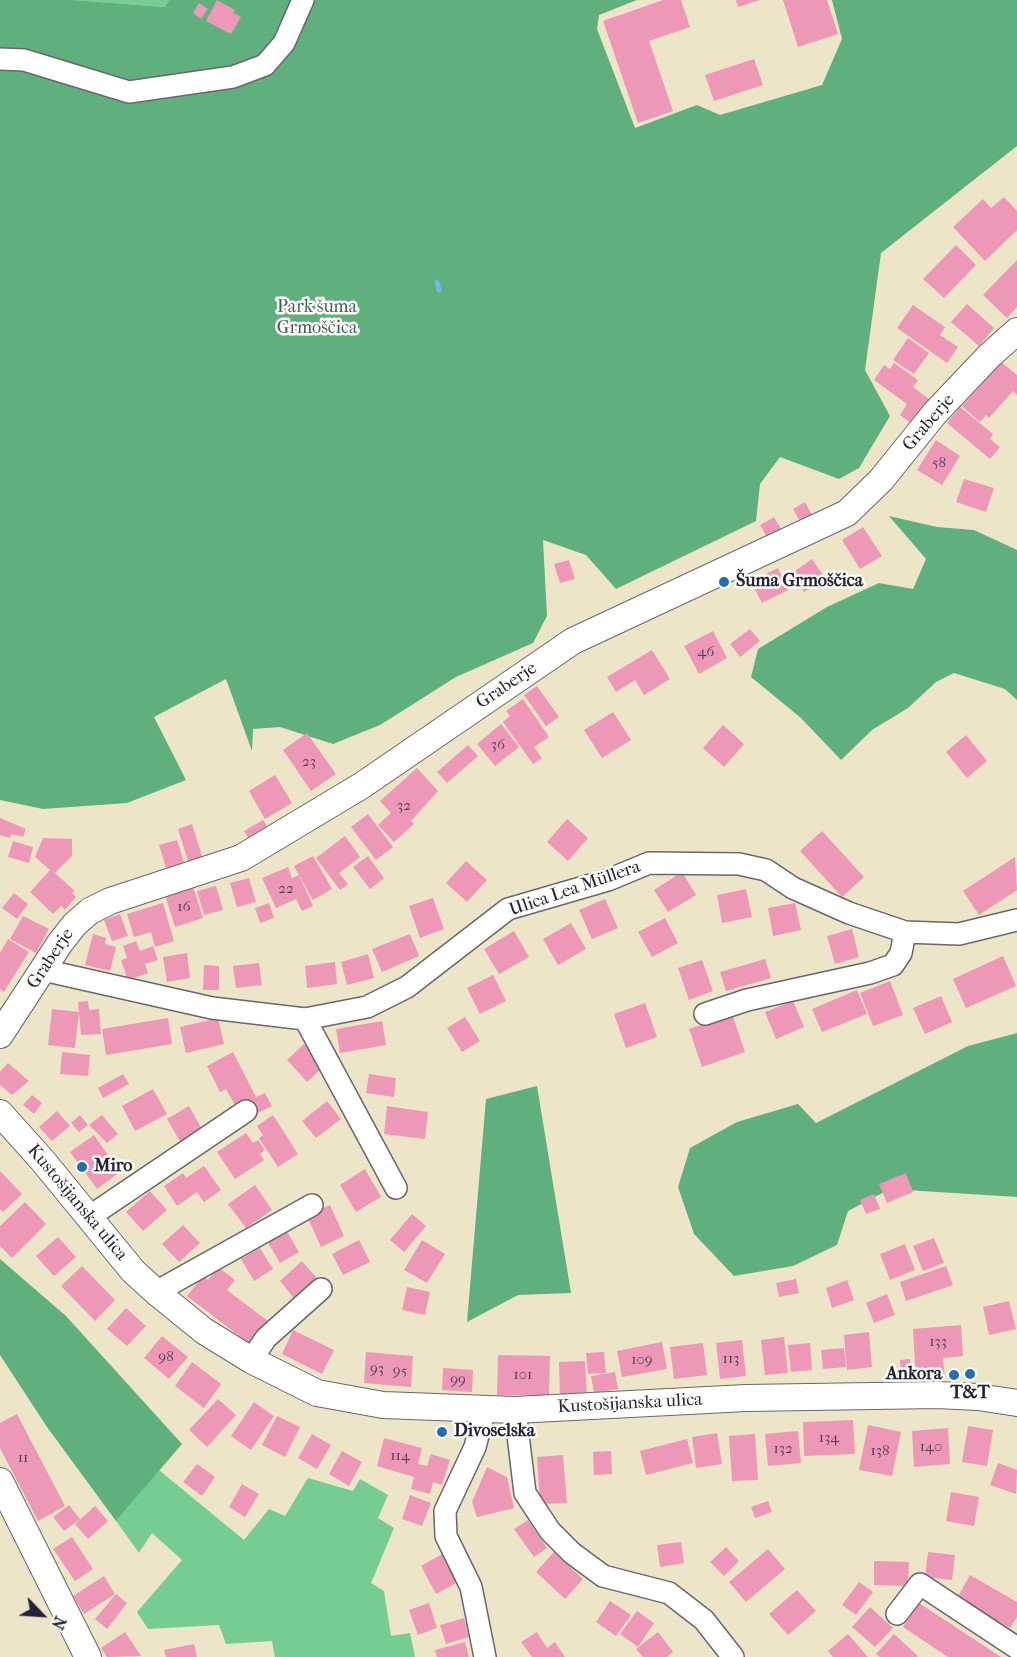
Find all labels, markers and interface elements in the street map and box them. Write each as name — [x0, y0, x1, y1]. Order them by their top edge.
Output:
park label: Park šuma Grmoščica — [277, 297, 357, 340]
street label: Graberje — [898, 390, 960, 456]
house number: 58 — [932, 454, 946, 472]
place label: Šuma Grmoščica — [736, 571, 863, 593]
marker: Šuma Grmoščica — [717, 575, 731, 589]
house number: 46 — [698, 643, 714, 661]
street label: Graberje — [473, 658, 541, 714]
house number: 36 — [491, 736, 505, 754]
house number: 23 — [302, 753, 316, 771]
house number: 32 — [397, 797, 411, 815]
street label: Ulica Lea Müllera — [506, 856, 644, 922]
house number: 22 — [278, 880, 294, 898]
house number: 16 — [177, 898, 191, 916]
street label: Graberje — [23, 925, 79, 993]
street label: Kustošijanska ulica — [22, 1140, 132, 1266]
place label: Miro — [94, 1156, 132, 1178]
marker: Miro — [75, 1160, 89, 1174]
house number: 133 — [929, 1333, 947, 1351]
house number: 98 — [158, 1348, 174, 1366]
house number: 113 — [723, 1350, 739, 1368]
house number: 109 — [631, 1351, 653, 1369]
house number: 93 — [370, 1360, 384, 1378]
house number: 95 — [393, 1362, 407, 1380]
place label: Ankora — [886, 1364, 942, 1386]
house number: 101 — [514, 1366, 532, 1384]
marker: T&T — [963, 1367, 977, 1381]
marker: Ankora — [947, 1368, 961, 1382]
house number: 99 — [450, 1371, 466, 1389]
place label: T&T — [950, 1383, 990, 1405]
street label: Kustošijanska ulica — [557, 1389, 703, 1419]
place label: Divoselska — [454, 1421, 535, 1443]
marker: Divoselska — [435, 1425, 449, 1439]
house number: 134 — [819, 1429, 839, 1447]
house number: 140 — [920, 1438, 942, 1456]
house number: 132 — [773, 1440, 793, 1458]
house number: 138 — [870, 1442, 890, 1460]
house number: 114 — [390, 1447, 410, 1465]
house number: 11 — [18, 1449, 28, 1467]
north arrow — [12, 1585, 72, 1645]
text: N — [48, 1613, 70, 1632]

